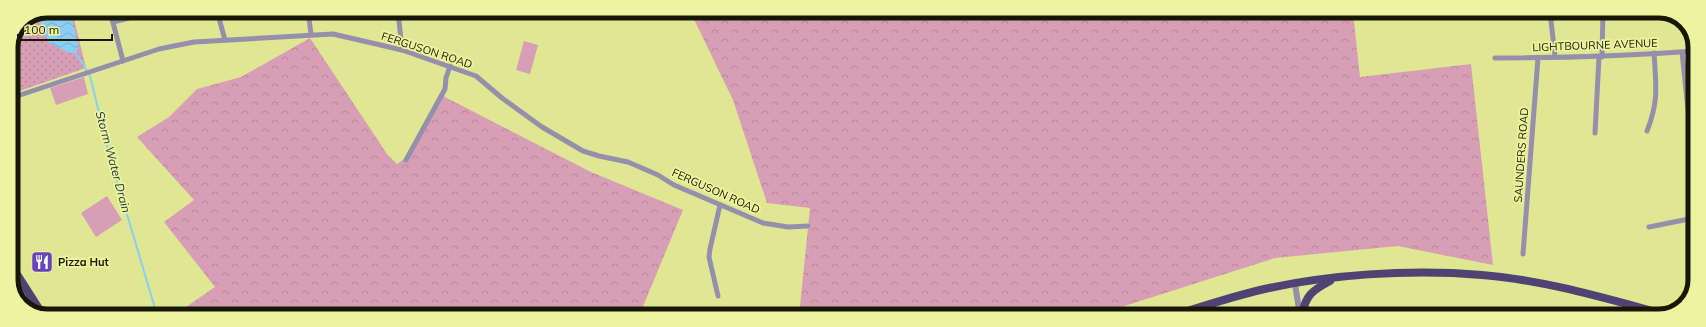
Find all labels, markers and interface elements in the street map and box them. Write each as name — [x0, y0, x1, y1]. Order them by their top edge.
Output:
scale bar — [18, 16, 112, 42]
text: 100 m — [24, 22, 59, 37]
street label: FERGUSON ROAD — [380, 29, 474, 71]
street label: LIGHTBOURNE AVENUE — [1532, 36, 1658, 54]
street label: SAUNDERS ROAD — [1511, 107, 1531, 203]
water label: Storm Water Drain — [93, 109, 134, 214]
street label: FERGUSON ROAD — [670, 165, 762, 217]
restaurant icon: Pizza Hut — [29, 249, 55, 275]
place label: Pizza Hut — [58, 255, 109, 269]

